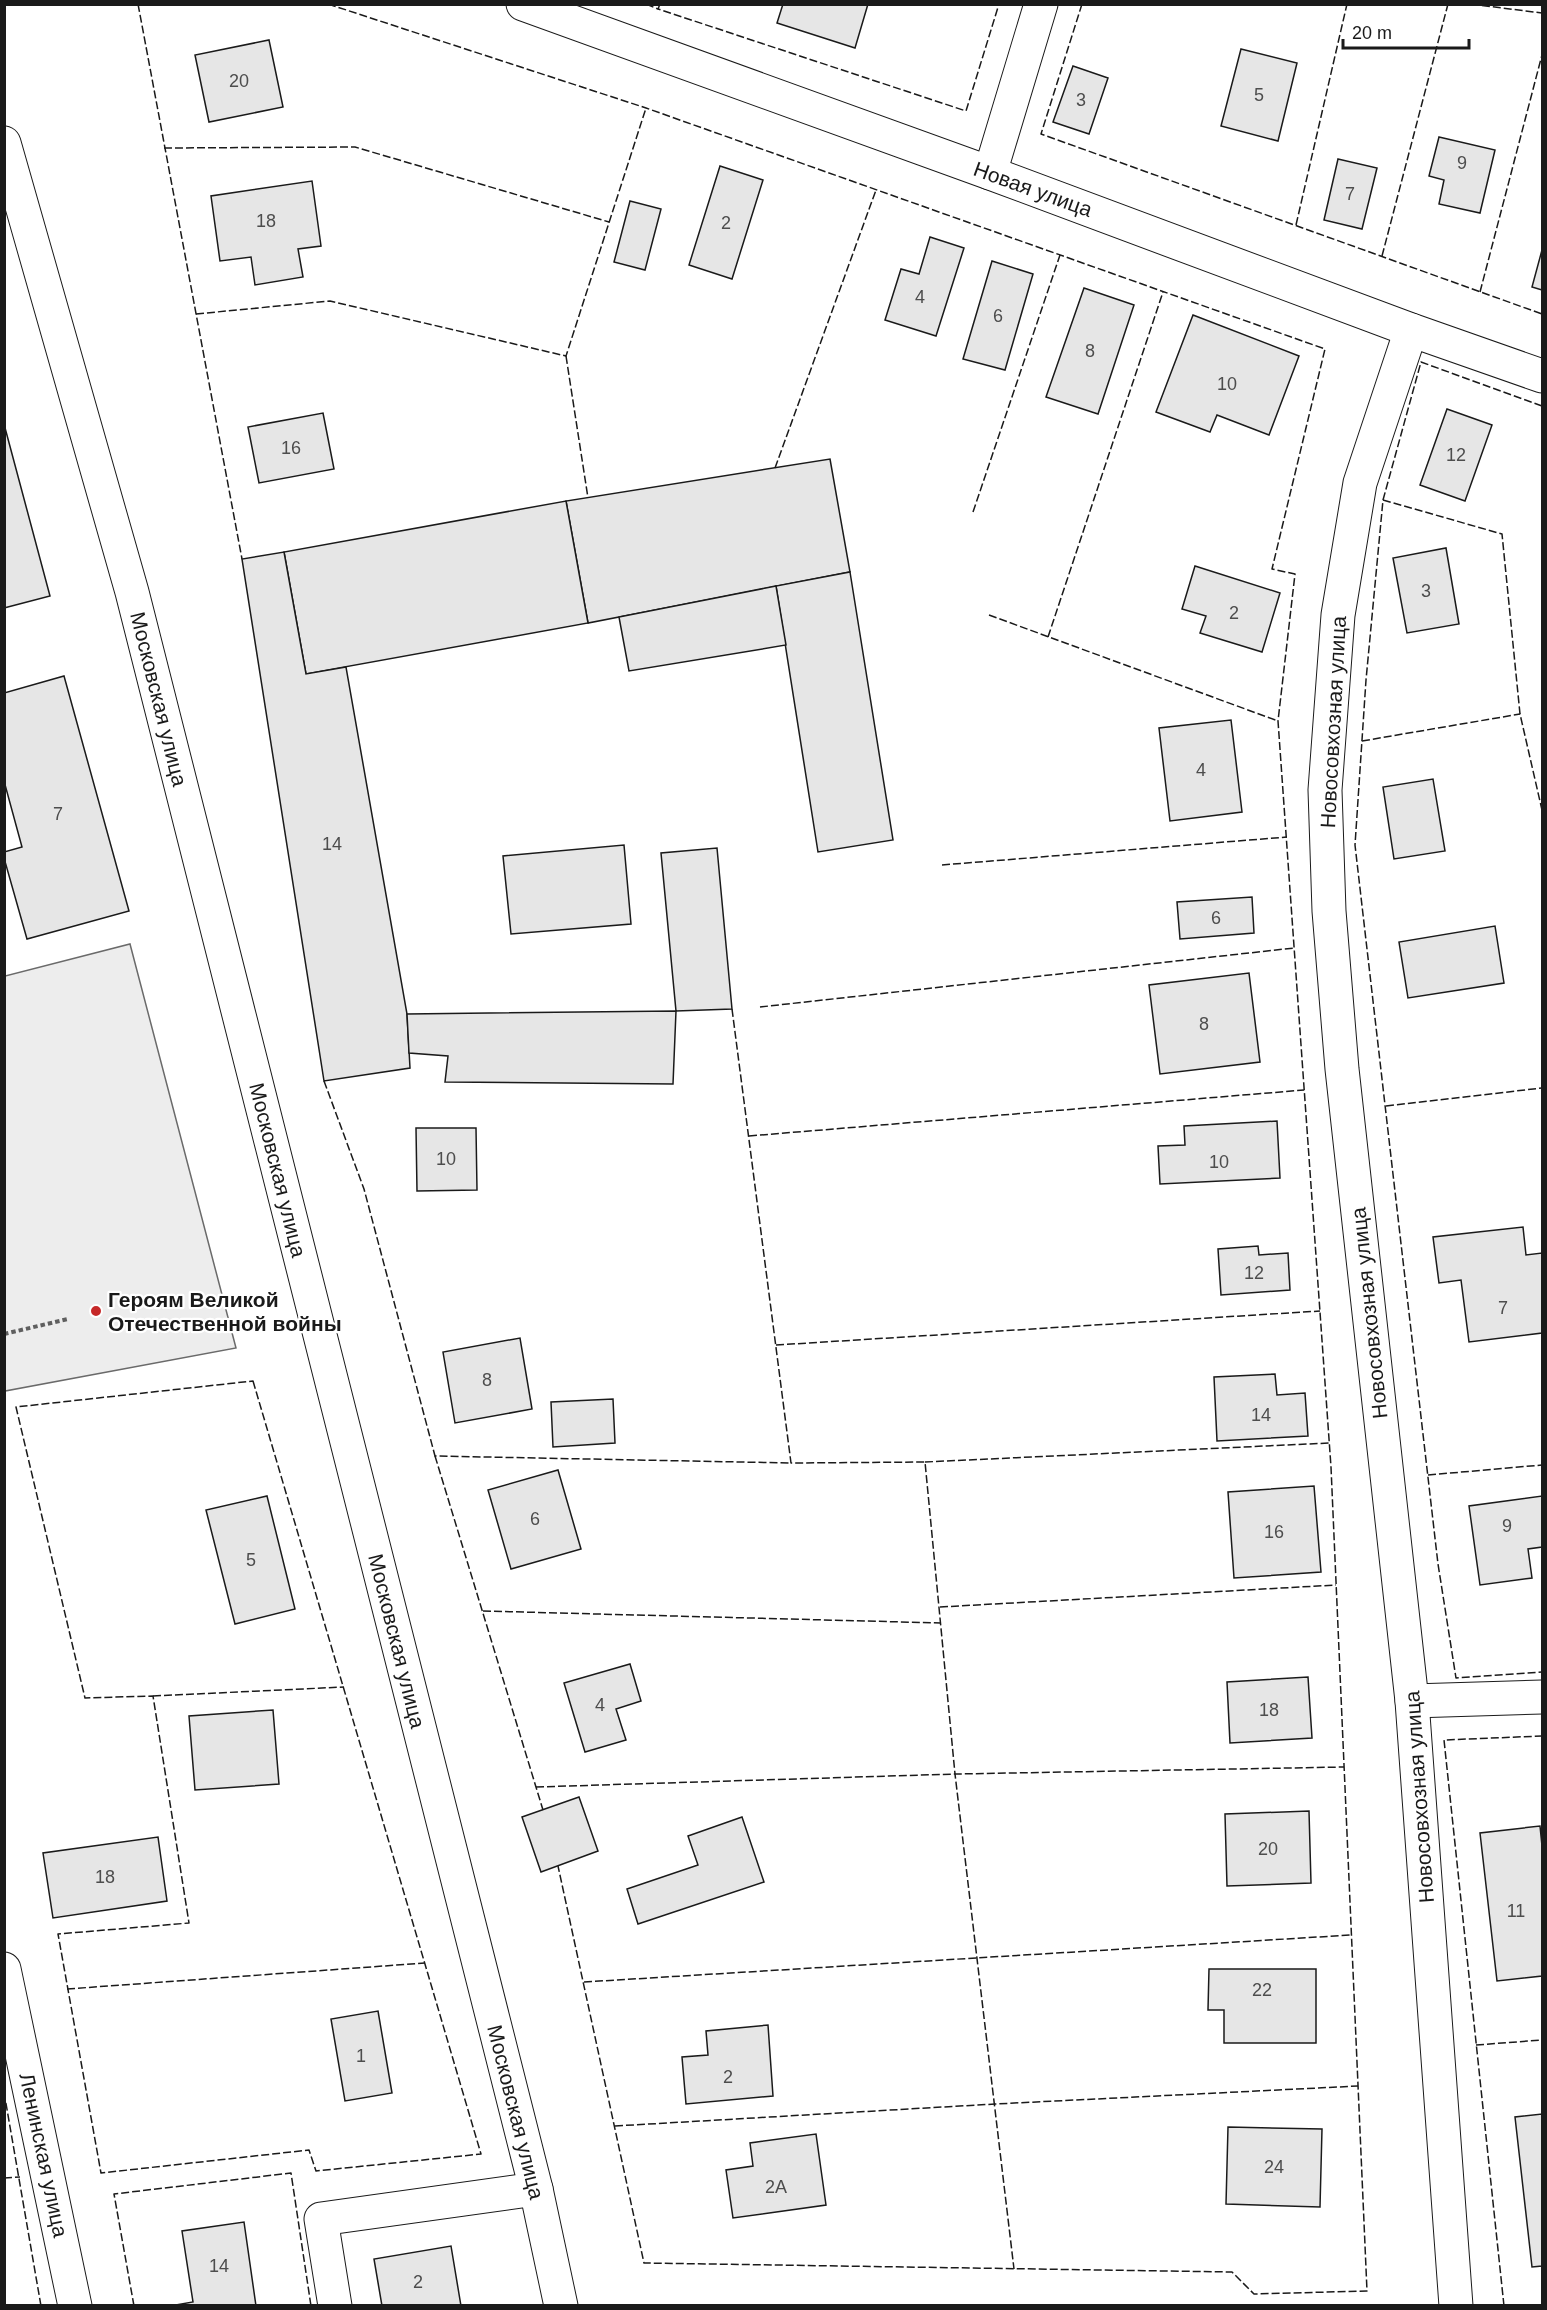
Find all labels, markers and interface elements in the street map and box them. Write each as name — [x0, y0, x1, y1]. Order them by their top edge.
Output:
scale bar — [1343, 12, 1469, 50]
text: 20 m — [1352, 23, 1392, 43]
house number: 20 — [229, 71, 249, 91]
house number: 5 — [1254, 85, 1264, 105]
house number: 3 — [1076, 90, 1086, 110]
house number: 9 — [1457, 153, 1467, 173]
street label: Новая улица — [971, 157, 1096, 221]
house number: 7 — [1345, 184, 1355, 204]
house number: 18 — [256, 211, 276, 231]
house number: 2 — [721, 213, 731, 233]
house number: 4 — [915, 287, 925, 307]
house number: 6 — [993, 306, 1003, 326]
house number: 8 — [1085, 341, 1095, 361]
house number: 10 — [1217, 374, 1237, 394]
house number: 16 — [281, 438, 301, 458]
house number: 12 — [1446, 445, 1466, 465]
house number: 3 — [1421, 581, 1431, 601]
house number: 2 — [1229, 603, 1239, 623]
street label: Московская улица — [126, 610, 192, 789]
street label: Новосовхозная улица — [1316, 615, 1350, 829]
house number: 4 — [1196, 760, 1206, 780]
house number: 7 — [53, 804, 63, 824]
house number: 14 — [322, 834, 342, 854]
house number: 6 — [1211, 908, 1221, 928]
house number: 8 — [1199, 1014, 1209, 1034]
street label: Московская улица — [245, 1081, 311, 1260]
house number: 10 — [436, 1149, 456, 1169]
house number: 10 — [1209, 1152, 1229, 1172]
street label: Новосовхозная улица — [1346, 1206, 1392, 1420]
house number: 12 — [1244, 1263, 1264, 1283]
place label: Героям Великой Отечественной войны — [108, 1288, 342, 1335]
house number: 7 — [1498, 1298, 1508, 1318]
marker: Героям Великой Отечественной войны — [89, 1304, 103, 1318]
house number: 8 — [482, 1370, 492, 1390]
house number: 14 — [1251, 1405, 1271, 1425]
house number: 6 — [530, 1509, 540, 1529]
house number: 9 — [1502, 1516, 1512, 1536]
house number: 16 — [1264, 1522, 1284, 1542]
house number: 5 — [246, 1550, 256, 1570]
street label: Московская улица — [364, 1552, 430, 1731]
street label: Новосовхозная улица — [1400, 1690, 1438, 1904]
house number: 4 — [595, 1695, 605, 1715]
house number: 18 — [1259, 1700, 1279, 1720]
house number: 20 — [1258, 1839, 1278, 1859]
house number: 18 — [95, 1867, 115, 1887]
house number: 11 — [1507, 1901, 1525, 1921]
house number: 22 — [1252, 1980, 1272, 2000]
street label: Московская улица — [483, 2023, 549, 2202]
house number: 1 — [356, 2046, 366, 2066]
house number: 2 — [723, 2067, 733, 2087]
street label: Ленинская улица — [15, 2071, 73, 2239]
house number: 24 — [1264, 2157, 1284, 2177]
house number: 2А — [765, 2177, 787, 2197]
house number: 14 — [209, 2256, 229, 2276]
house number: 2 — [413, 2272, 423, 2292]

